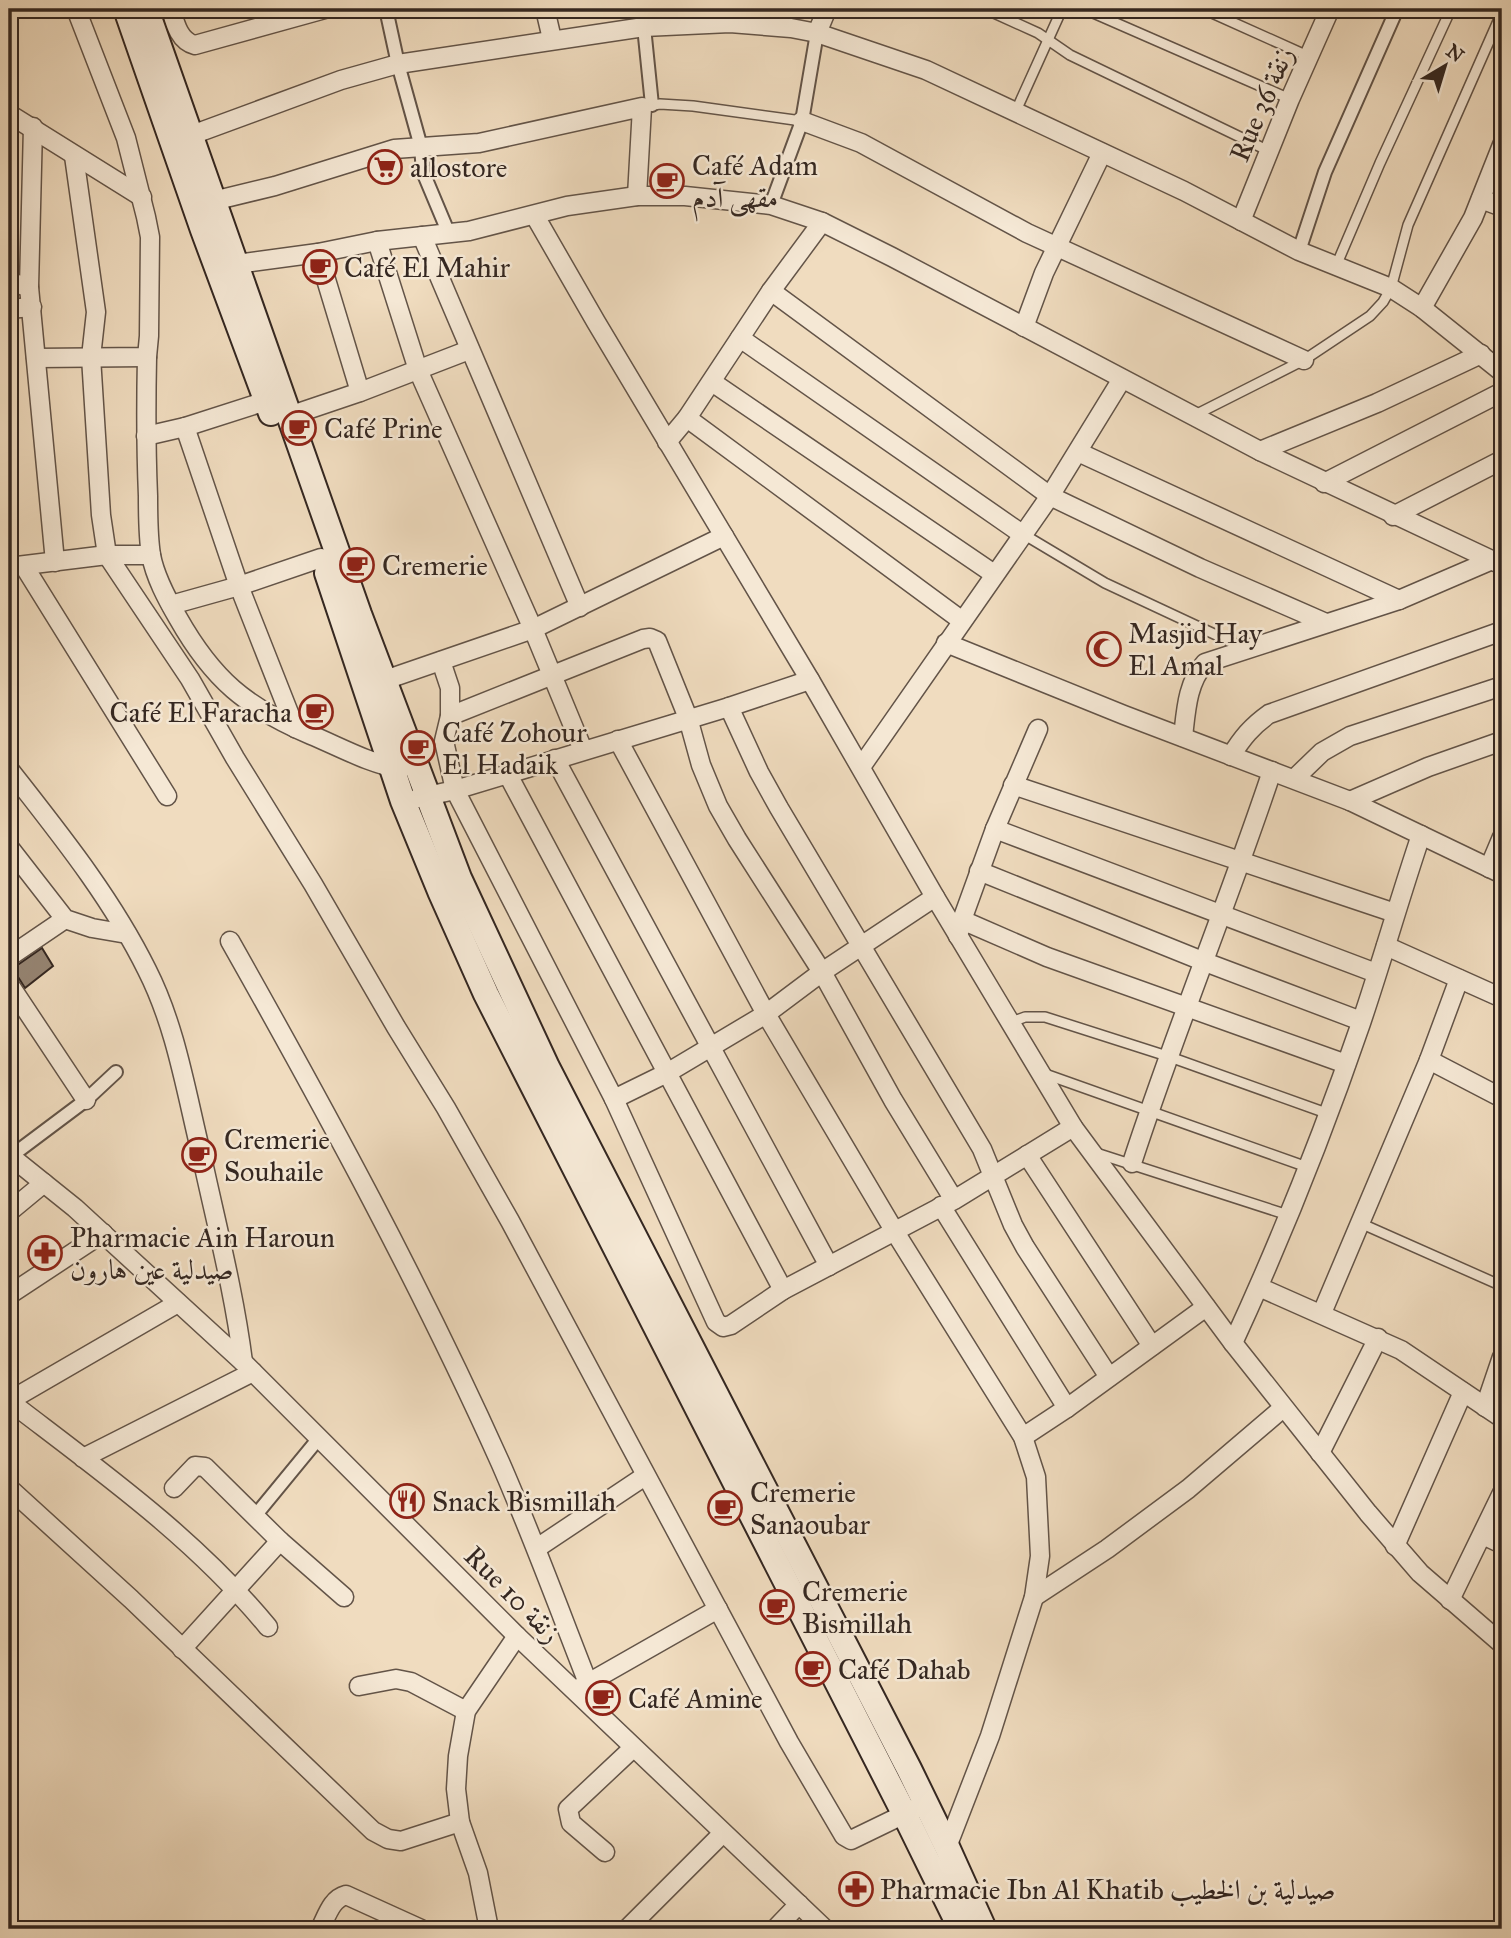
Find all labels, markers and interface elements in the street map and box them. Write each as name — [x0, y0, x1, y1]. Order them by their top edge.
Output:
north arrow — [1410, 32, 1480, 102]
text: N — [1442, 39, 1469, 67]
street label: Rue 36 زنقة — [1222, 42, 1301, 167]
supermarket icon: allostore — [366, 148, 404, 186]
place label: Café Adam مقهى آدم — [692, 148, 818, 222]
place label: allostore — [410, 150, 508, 185]
cafe icon: Café Adam مقهى آدم — [648, 162, 686, 200]
cafe icon: Café El Mahir — [301, 248, 339, 286]
place label: Café El Mahir — [344, 250, 510, 285]
cafe icon: Café Prine — [280, 409, 318, 447]
place label: Café Prine — [324, 411, 443, 446]
cafe icon: Cremerie — [338, 546, 376, 584]
place label: Cremerie — [382, 548, 488, 583]
place label: Masjid Hay El Amal — [1128, 616, 1263, 683]
mosque icon: Masjid Hay El Amal — [1085, 630, 1123, 668]
cafe icon: Café El Faracha — [297, 693, 335, 731]
place label: Café El Faracha — [110, 695, 292, 730]
place label: Café Zohour El Hadaik — [442, 715, 587, 782]
cafe icon: Café Zohour El Hadaik — [399, 729, 437, 767]
place label: Cremerie Souhaile — [224, 1122, 330, 1189]
cafe icon: Cremerie Souhaile — [180, 1136, 218, 1174]
place label: Pharmacie Ain Haroun صيدلية عين هارون — [70, 1220, 335, 1287]
pharmacy icon: Pharmacie Ain Haroun صيدلية عين هارون — [26, 1234, 64, 1272]
place label: Cremerie Sanaoubar — [750, 1475, 871, 1542]
restaurant icon: Snack Bismillah — [388, 1482, 426, 1520]
place label: Snack Bismillah — [432, 1484, 616, 1519]
cafe icon: Cremerie Sanaoubar — [706, 1489, 744, 1527]
street label: Rue 10 زنقة — [457, 1538, 569, 1650]
place label: Cremerie Bismillah — [802, 1574, 913, 1641]
cafe icon: Cremerie Bismillah — [758, 1588, 796, 1626]
cafe icon: Café Dahab — [794, 1650, 832, 1688]
place label: Café Dahab — [838, 1652, 971, 1687]
cafe icon: Café Amine — [584, 1679, 622, 1717]
place label: Café Amine — [628, 1681, 763, 1716]
pharmacy icon: Pharmacie Ibn Al Khatib صيدلية بن الخطيب — [837, 1870, 875, 1908]
place label: Pharmacie Ibn Al Khatib صيدلية بن الخطيب — [880, 1872, 1335, 1907]

